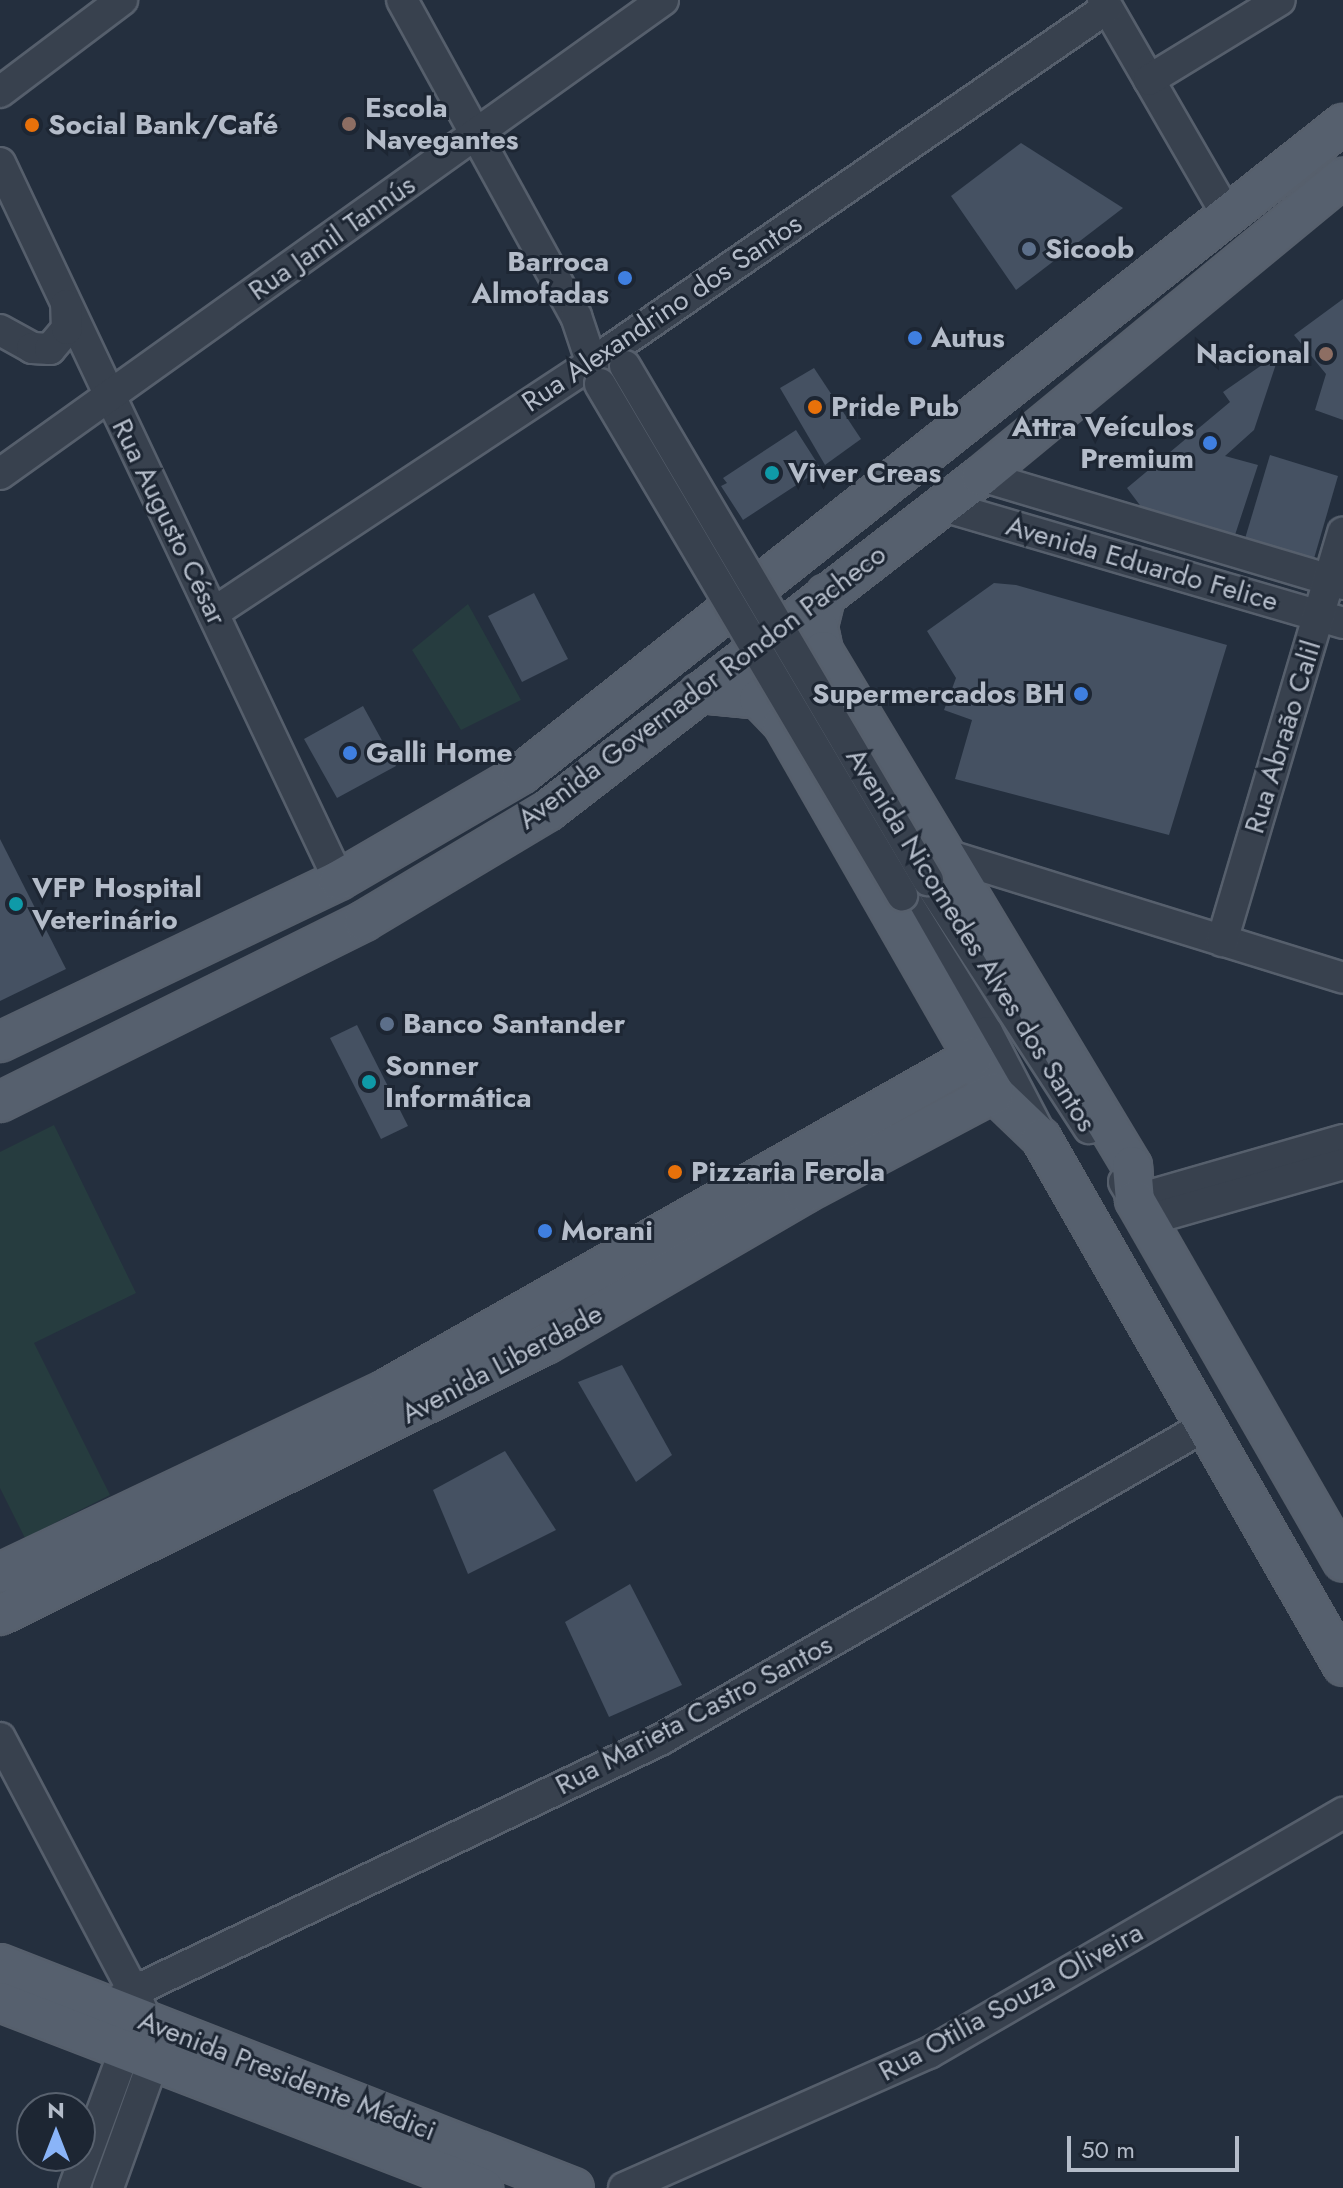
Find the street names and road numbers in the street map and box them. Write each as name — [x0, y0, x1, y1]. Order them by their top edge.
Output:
street label: Rua Jamil Tannús — [242, 168, 422, 308]
street label: Rua Alexandrino dos Santos — [516, 207, 808, 419]
street label: Rua Augusto César — [105, 413, 233, 631]
street label: Avenida Eduardo Felice — [1002, 509, 1282, 619]
street label: Avenida Governador Rondon Pacheco — [511, 537, 893, 837]
street label: Rua Abraão Calil — [1238, 637, 1328, 837]
street label: Avenida Nicomedes Alves dos Santos — [839, 742, 1103, 1138]
street label: Avenida Liberdade — [396, 1297, 608, 1431]
street label: Rua Marieta Castro Santos — [550, 1628, 838, 1802]
street label: Rua Otilia Souza Oliveira — [873, 1915, 1149, 2089]
street label: Avenida Presidente Médici — [134, 2004, 440, 2148]

